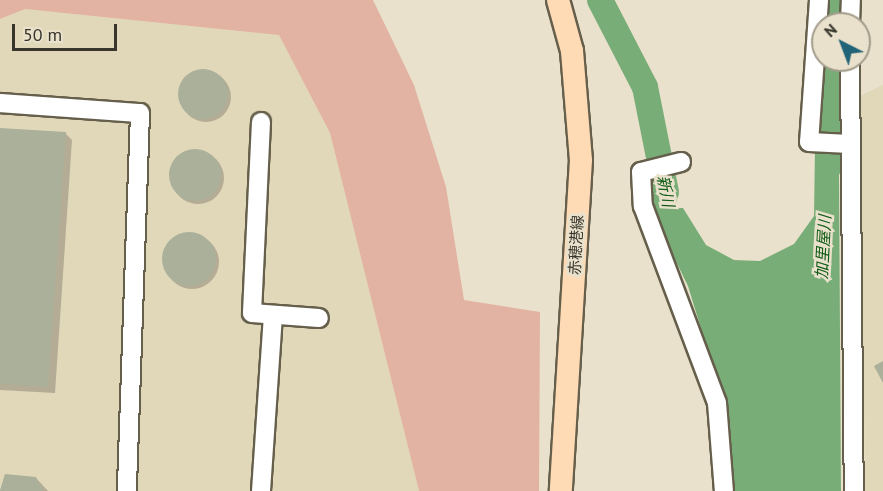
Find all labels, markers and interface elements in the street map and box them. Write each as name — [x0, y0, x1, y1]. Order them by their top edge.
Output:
scale bar — [15, 12, 120, 50]
north arrow — [811, 12, 871, 72]
text: N — [820, 19, 841, 41]
text: 50 m — [23, 23, 62, 46]
water label: 新川 — [654, 173, 678, 209]
street label: 赤穂港線 — [565, 215, 587, 275]
water label: 加里屋川 — [812, 215, 834, 279]

